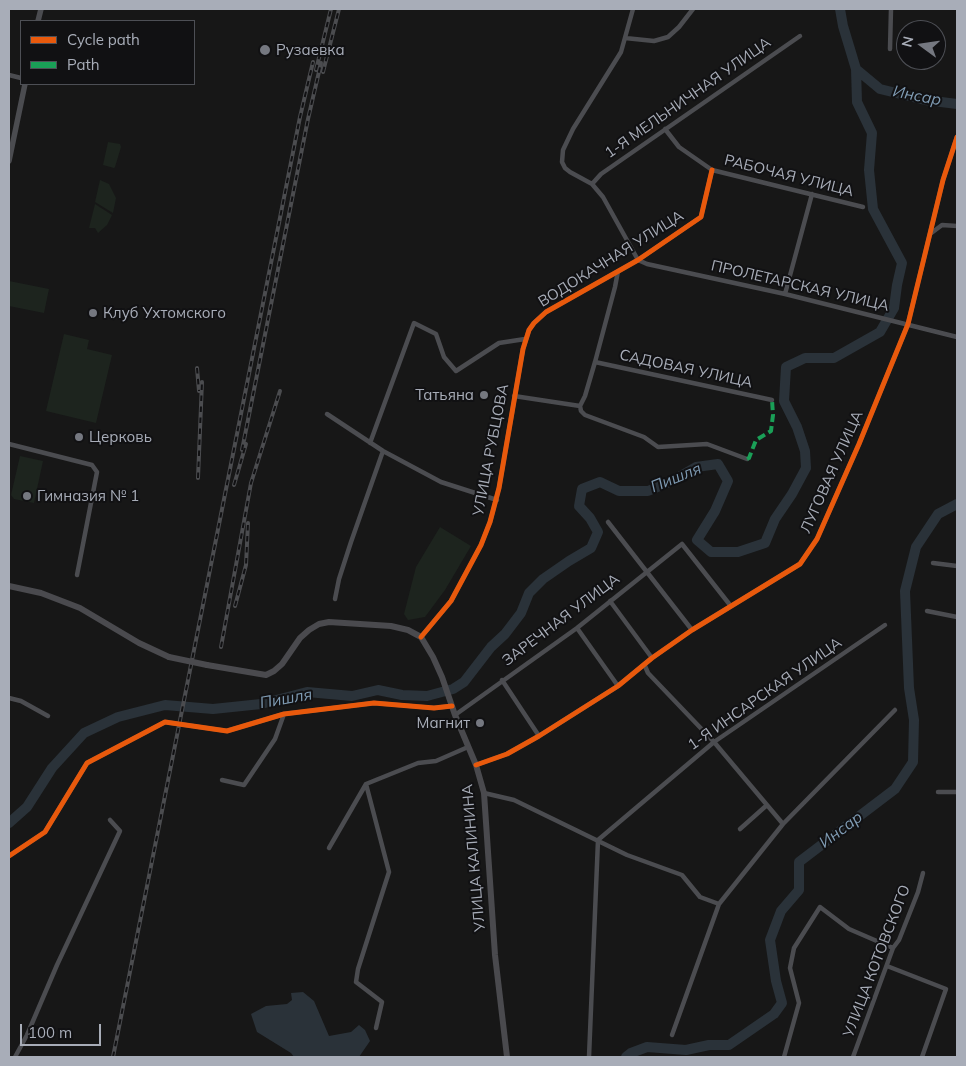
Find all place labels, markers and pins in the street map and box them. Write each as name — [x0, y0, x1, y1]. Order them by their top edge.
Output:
place label: Рузаевка — [276, 41, 345, 59]
marker: Рузаевка — [258, 43, 272, 57]
place label: Клуб Ухтомского — [103, 304, 226, 322]
marker: Клуб Ухтомского — [87, 307, 99, 319]
place label: Татьяна — [415, 386, 474, 404]
marker: Татьяна — [478, 389, 490, 401]
place label: Церковь — [89, 428, 152, 446]
marker: Церковь — [73, 431, 85, 443]
place label: Гимназия № 1 — [37, 487, 139, 505]
marker: Гимназия № 1 — [21, 490, 33, 502]
place label: Магнит — [417, 714, 470, 732]
marker: Магнит — [474, 717, 486, 729]

